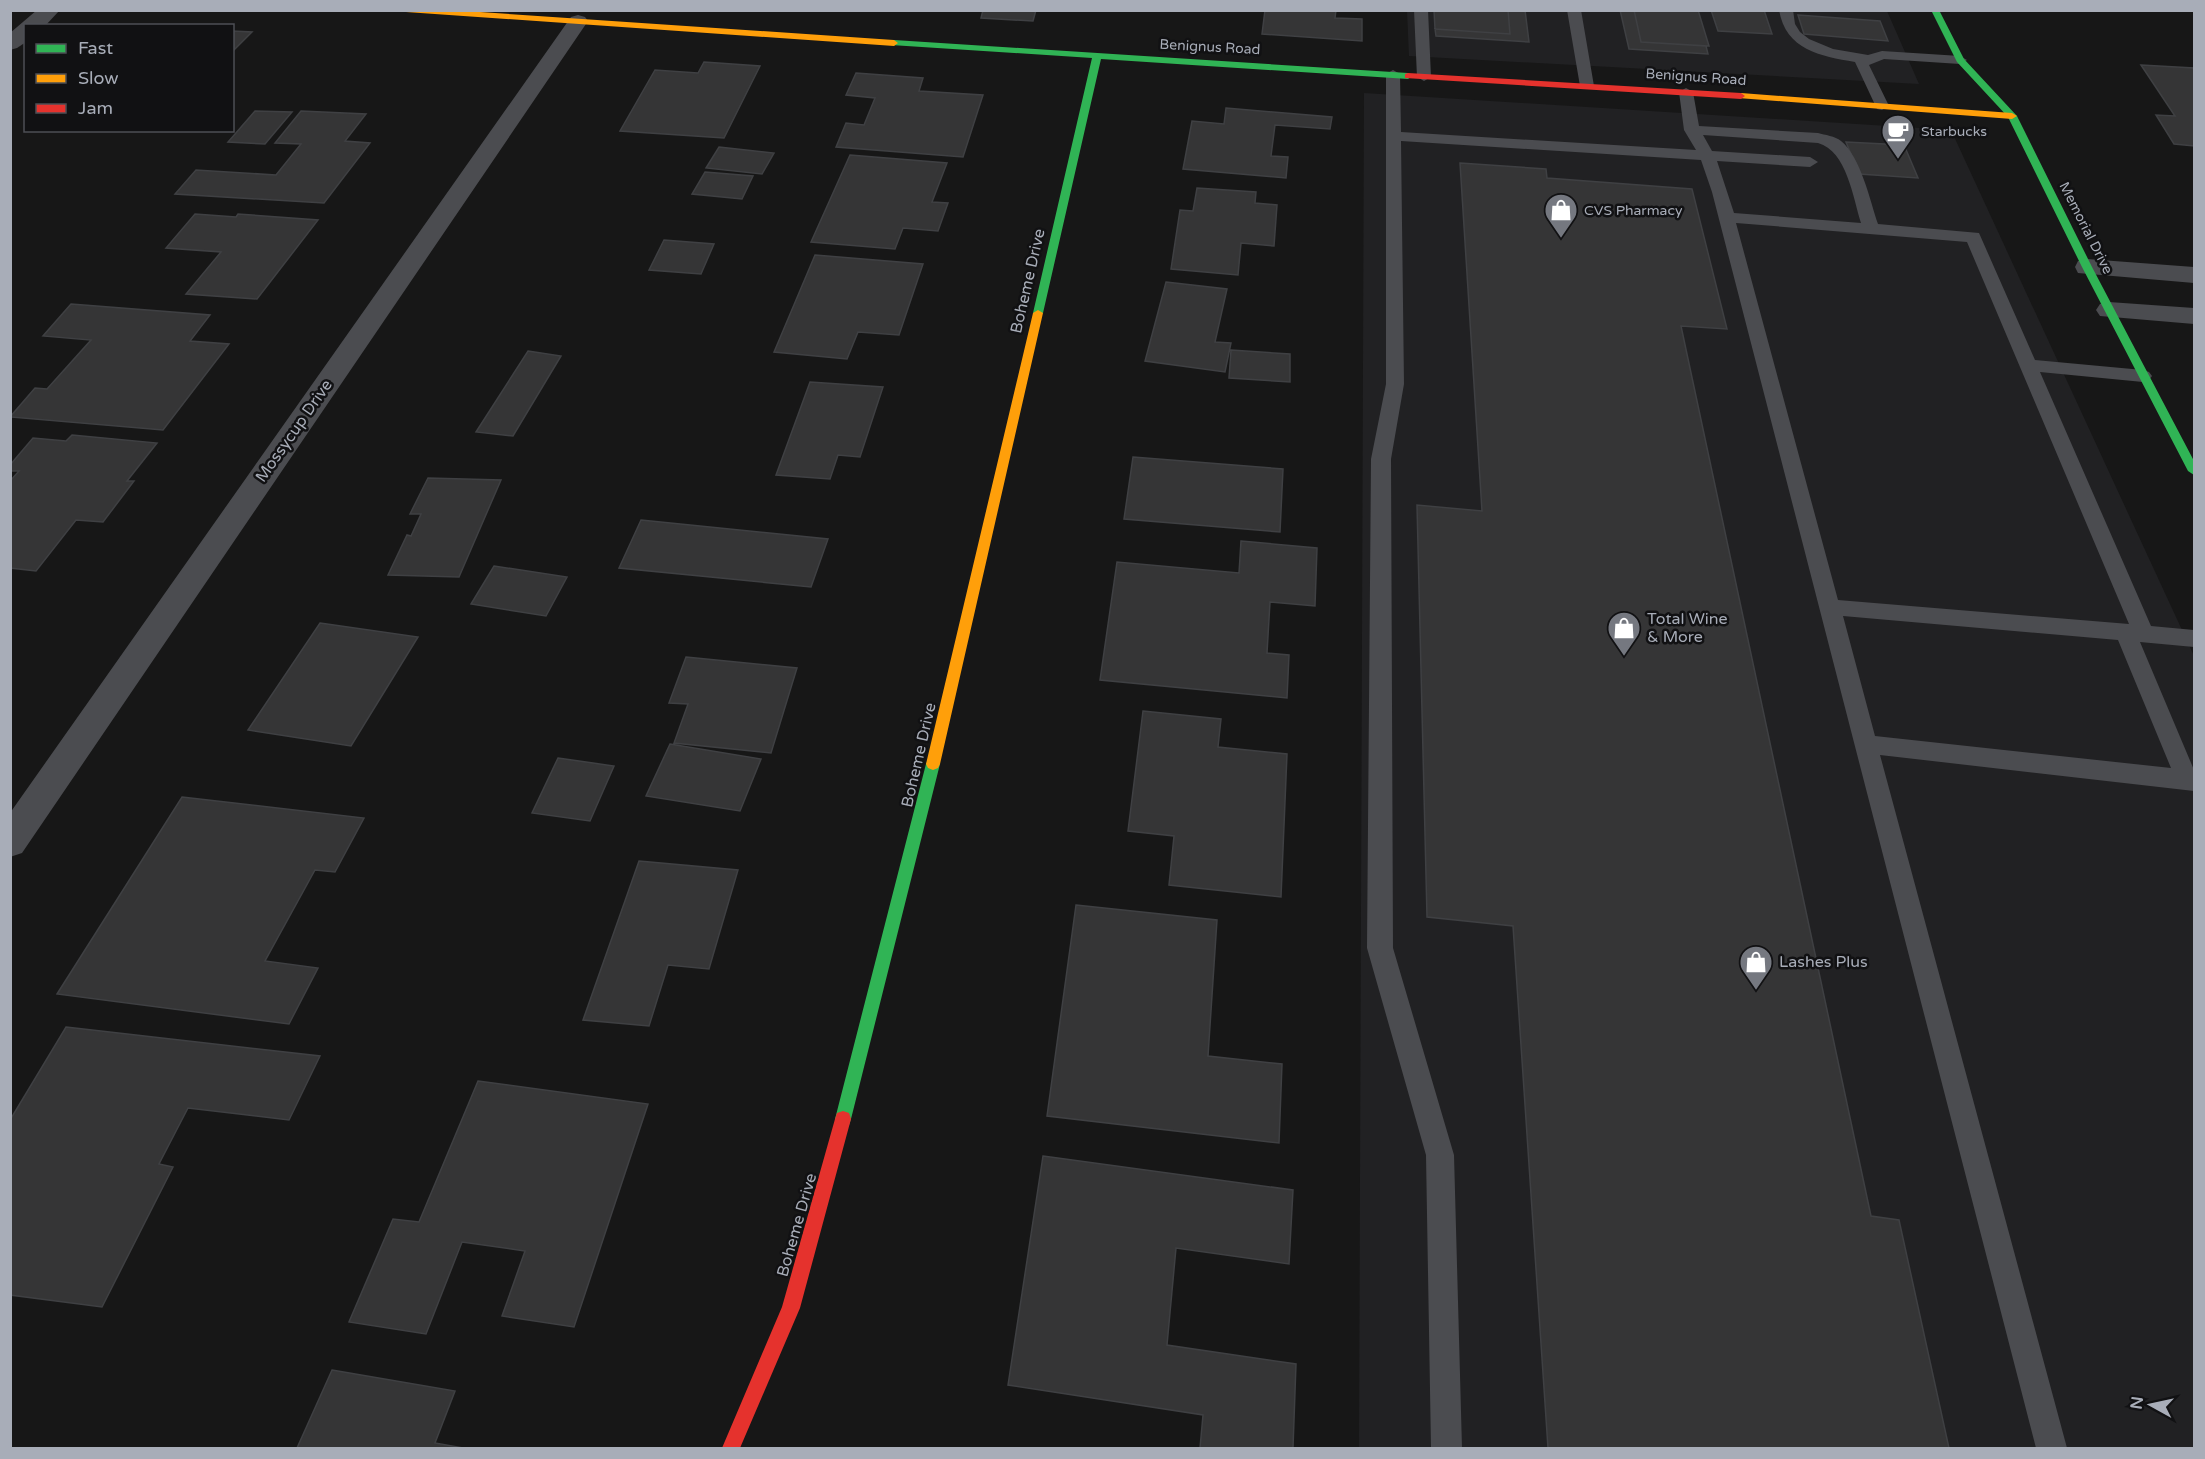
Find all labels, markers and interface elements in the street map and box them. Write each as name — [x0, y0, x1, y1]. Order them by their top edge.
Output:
legend — [24, 24, 234, 132]
street label: Benignus Road — [1159, 36, 1261, 58]
text: Fast — [78, 37, 113, 59]
street label: Benignus Road — [1645, 65, 1747, 89]
text: Slow — [78, 67, 119, 89]
text: Jam — [78, 97, 113, 119]
cafe icon: Starbucks — [1880, 113, 1916, 160]
place label: Starbucks — [1921, 123, 1987, 140]
street label: Memorial Drive — [2056, 179, 2117, 277]
shop icon: CVS Pharmacy — [1543, 192, 1579, 239]
place label: CVS Pharmacy — [1584, 202, 1683, 219]
street label: Boheme Drive — [1006, 227, 1050, 335]
street label: Mossycup Drive — [251, 376, 337, 486]
place label: Total Wine & More — [1647, 609, 1727, 647]
shop icon: Total Wine & More — [1606, 610, 1642, 657]
street label: Boheme Drive — [897, 701, 941, 809]
shop icon: Lashes Plus — [1738, 944, 1774, 991]
place label: Lashes Plus — [1779, 952, 1868, 972]
street label: Boheme Drive — [773, 1171, 821, 1279]
north arrow — [2121, 1375, 2181, 1435]
text: N — [2126, 1395, 2148, 1411]

